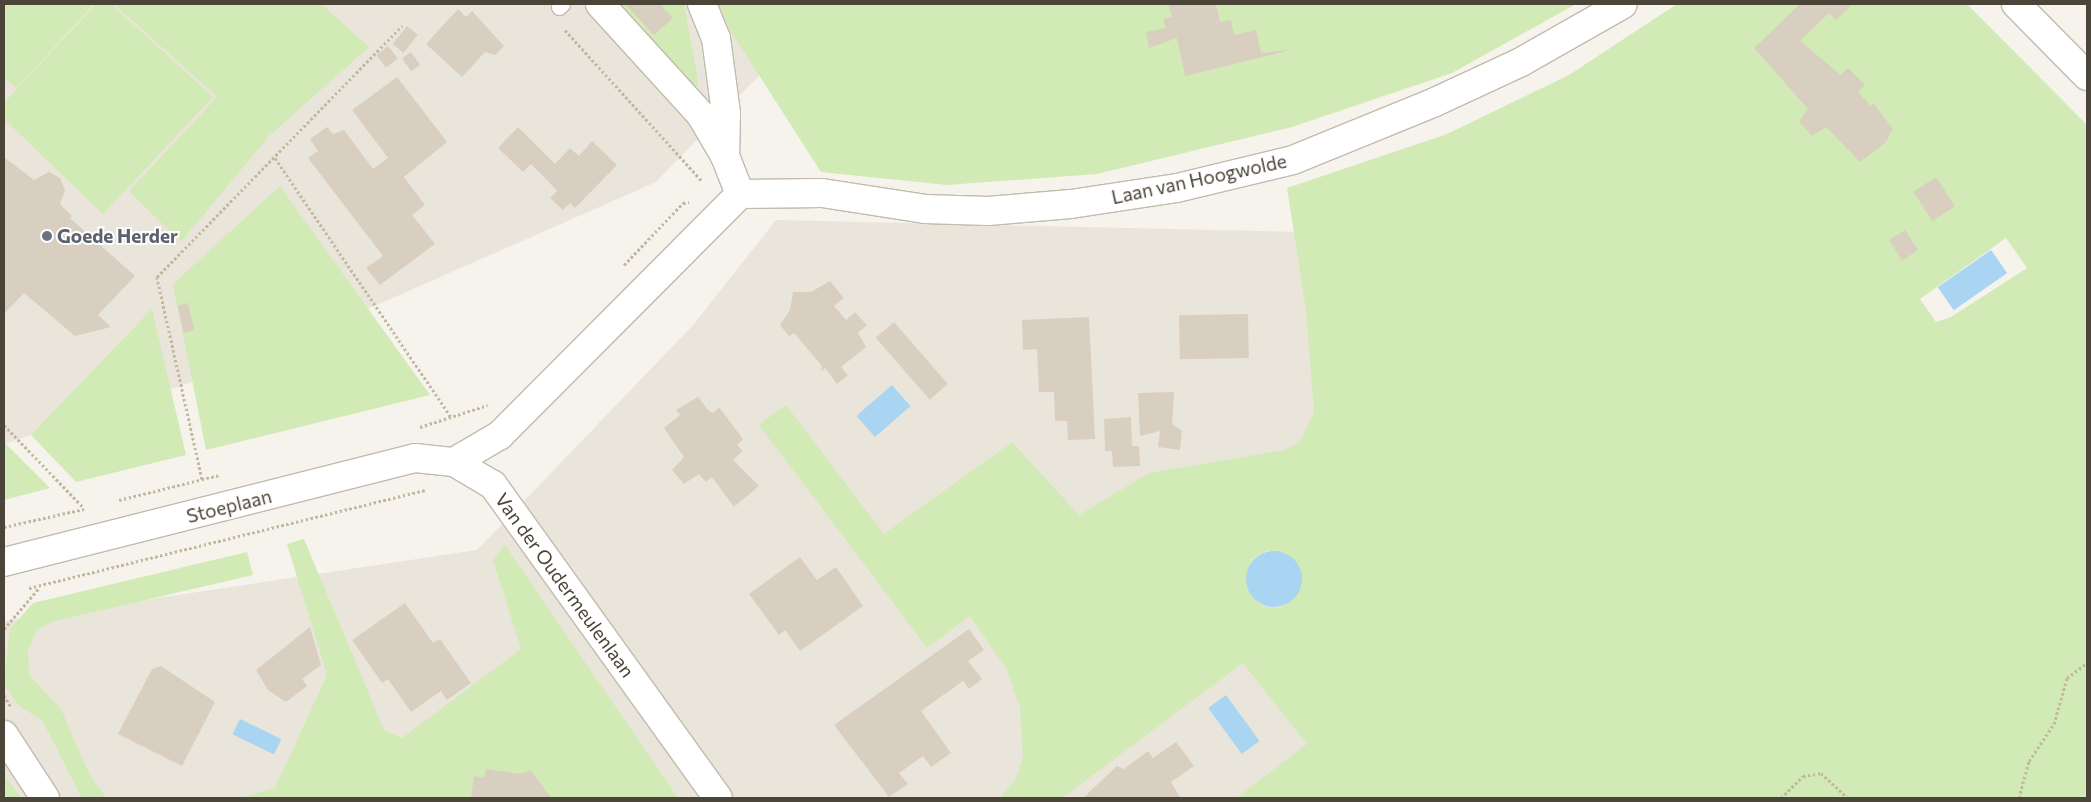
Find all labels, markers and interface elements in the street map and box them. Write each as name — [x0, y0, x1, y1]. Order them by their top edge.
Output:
street label: Laan van Hoogwolde — [1109, 149, 1289, 209]
place label: Goede Herder — [57, 225, 178, 247]
marker: Goede Herder — [41, 230, 53, 242]
street label: Stoeplaan — [184, 484, 274, 528]
street label: Van der Oudermeulenlaan — [491, 489, 639, 681]

